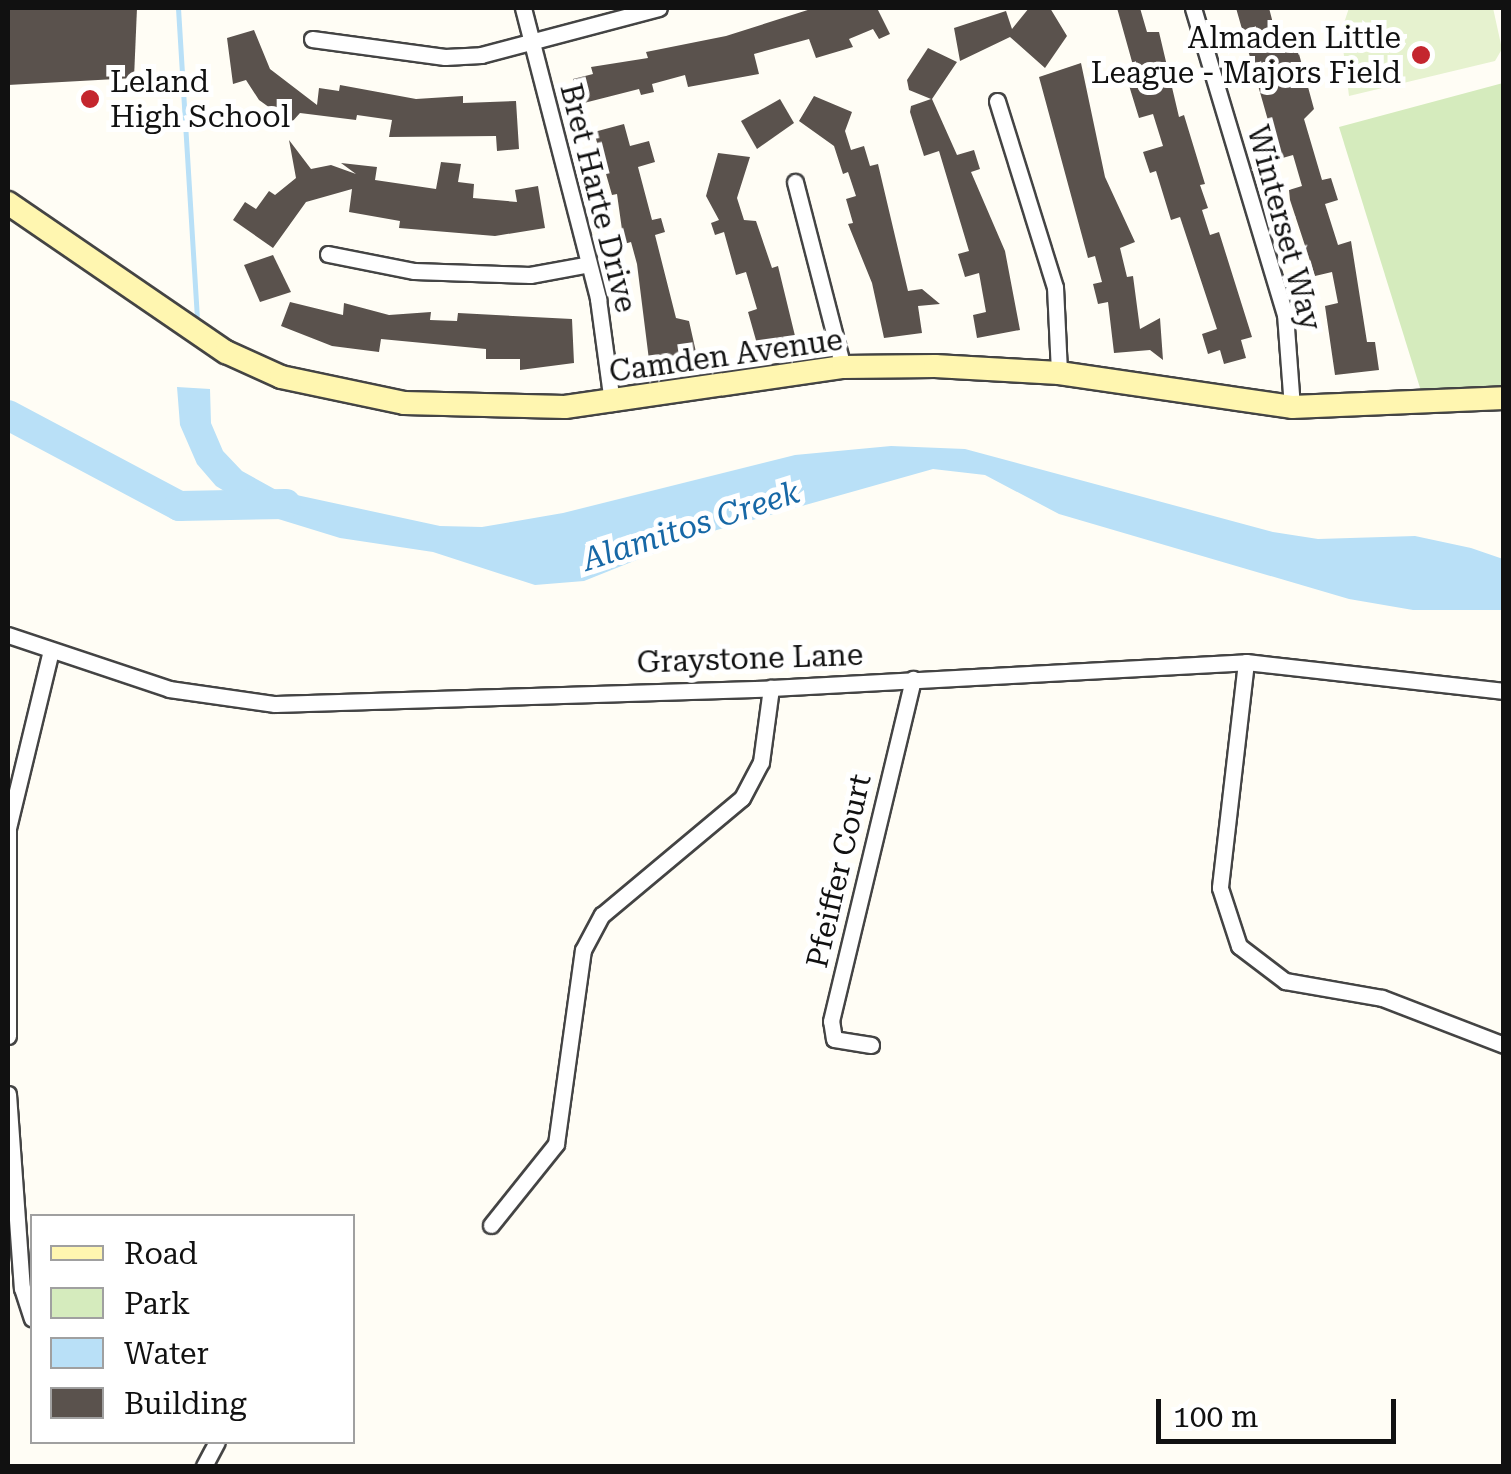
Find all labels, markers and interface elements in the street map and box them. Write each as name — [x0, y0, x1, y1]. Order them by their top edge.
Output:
place label: Almaden Little League - Majors Field — [1091, 20, 1401, 90]
marker: Almaden Little League - Majors Field — [1410, 44, 1432, 66]
place label: Leland High School — [110, 64, 290, 134]
street label: Bret Harte Drive — [552, 80, 644, 316]
marker: Leland High School — [79, 88, 101, 110]
street label: Winterset Way — [1239, 122, 1329, 334]
street label: Camden Avenue — [607, 322, 845, 390]
water label: Alamitos Creek — [578, 473, 804, 579]
street label: Graystone Lane — [636, 637, 864, 681]
street label: Pfeiffer Court — [799, 771, 879, 971]
legend — [30, 1214, 355, 1444]
text: Road — [124, 1236, 198, 1271]
text: Park — [124, 1286, 190, 1321]
text: Water — [124, 1336, 209, 1371]
scale bar — [1161, 1379, 1401, 1441]
text: Building — [124, 1386, 247, 1421]
text: 100 m — [1173, 1399, 1258, 1434]

